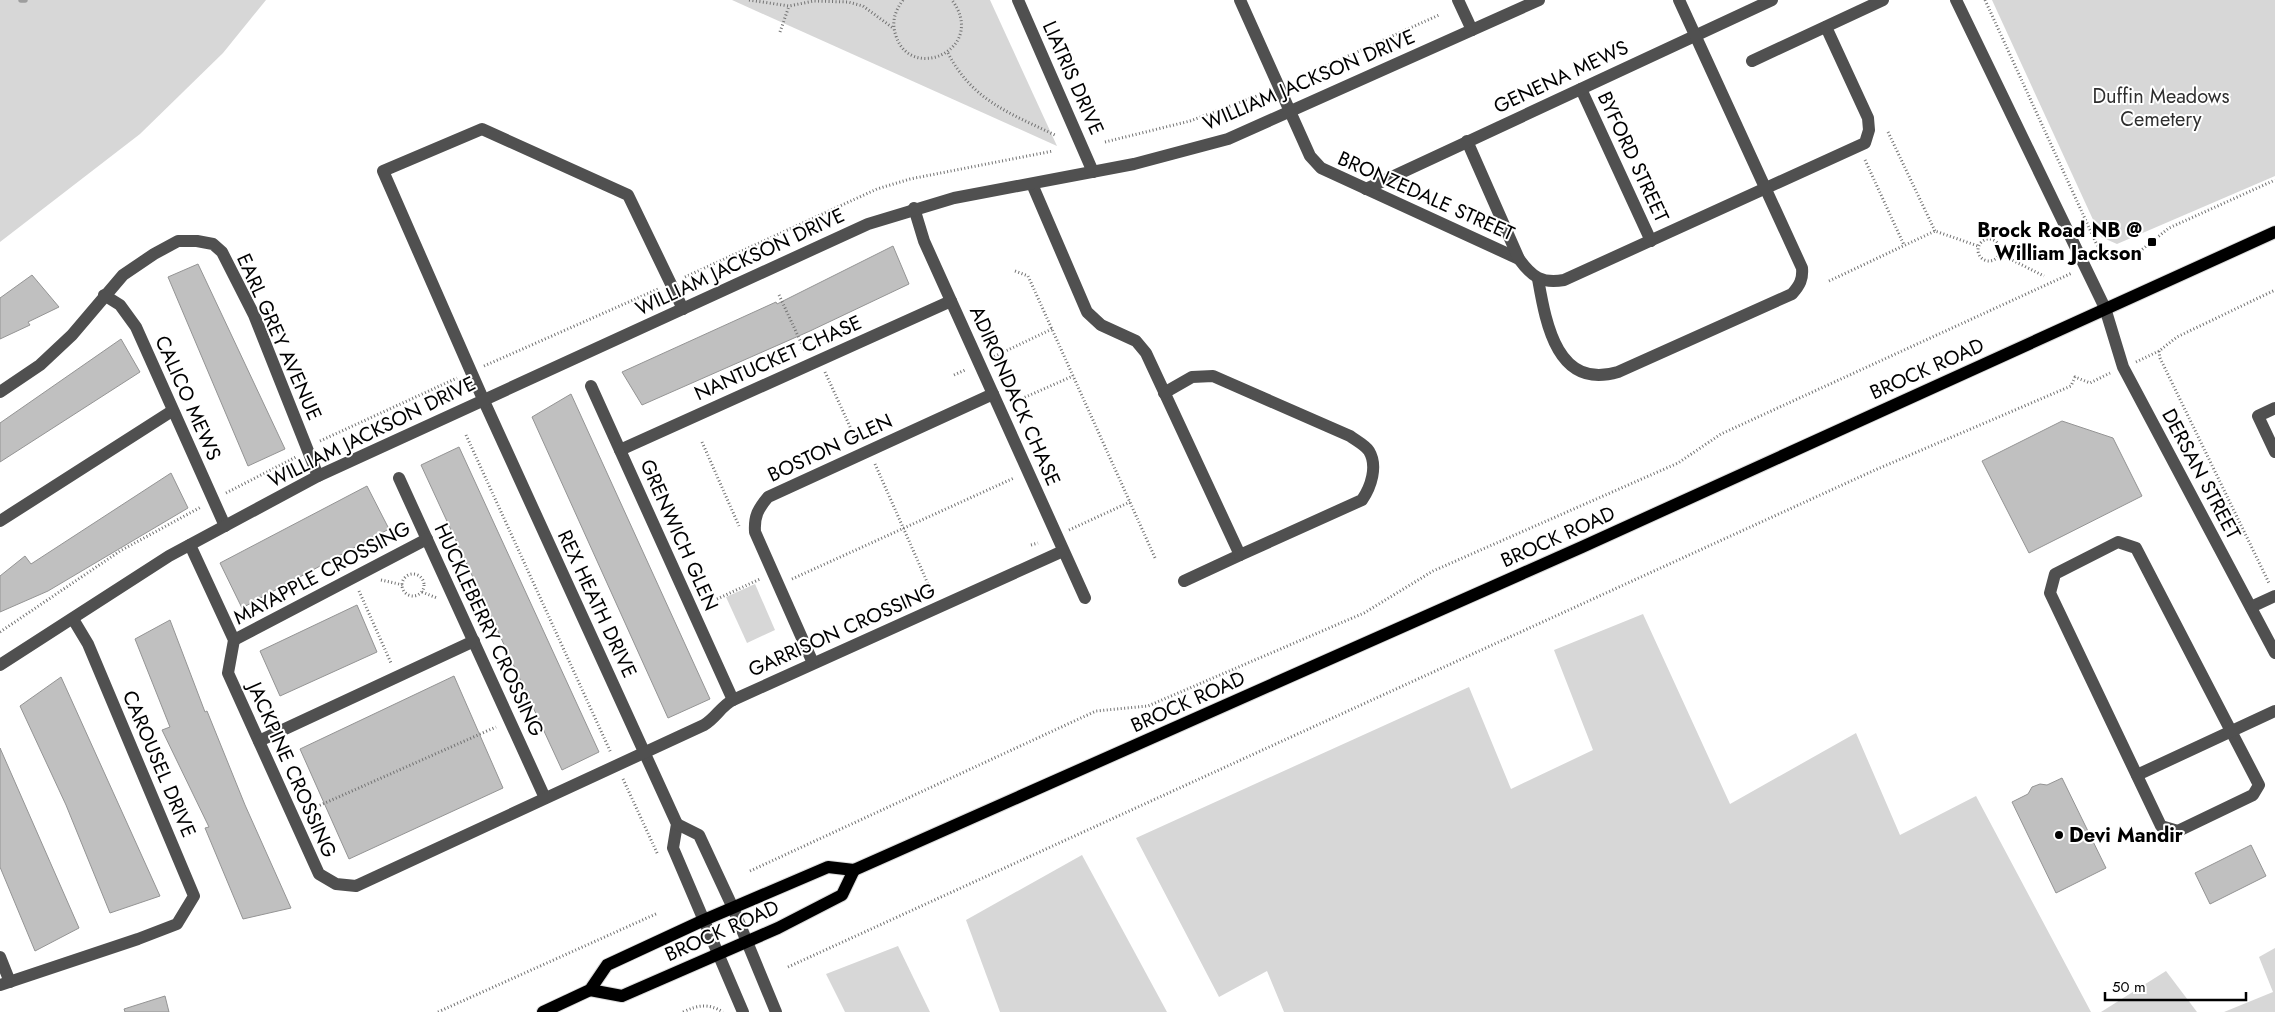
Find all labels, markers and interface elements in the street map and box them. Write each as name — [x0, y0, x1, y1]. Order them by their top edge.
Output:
street label: LIATRIS DRIVE — [1035, 16, 1111, 140]
street label: WILLIAM JACKSON DRIVE — [1199, 22, 1419, 138]
street label: GENENA MEWS — [1489, 33, 1633, 121]
park label: Duffin Meadows Cemetery — [2092, 82, 2230, 134]
street label: BYFORD STREET — [1590, 87, 1676, 228]
street label: BRONZEDALE STREET — [1333, 144, 1520, 248]
street label: WILLIAM JACKSON DRIVE — [631, 201, 849, 323]
place label: Brock Road NB @ William Jackson — [1977, 216, 2143, 268]
marker: Brock Road NB @ William Jackson — [2146, 236, 2158, 248]
street label: EARL GREY AVENUE — [229, 249, 329, 425]
street label: ADIRONDACK CHASE — [962, 302, 1068, 490]
street label: NANTUCKET CHASE — [690, 308, 866, 408]
street label: CALICO MEWS — [148, 331, 229, 465]
street label: BROCK ROAD — [1865, 331, 1989, 407]
street label: WILLIAM JACKSON DRIVE — [263, 369, 481, 495]
street label: DERSAN STREET — [2154, 404, 2248, 545]
street label: BOSTON GLEN — [763, 406, 897, 490]
street label: GRENWICH GLEN — [633, 455, 725, 615]
street label: BROCK ROAD — [1496, 499, 1620, 575]
street label: MAYAPPLE CROSSING — [228, 514, 416, 632]
street label: HUCKLEBERRY CROSSING — [427, 519, 551, 741]
street label: REX HEATH DRIVE — [550, 525, 644, 683]
street label: GARRISON CROSSING — [744, 576, 940, 684]
street label: BROCK ROAD — [1126, 664, 1250, 740]
street label: JACKPINE CROSSING — [239, 675, 344, 862]
street label: CAROUSEL DRIVE — [115, 686, 203, 842]
place label: Devi Mandir — [2069, 821, 2184, 850]
marker: Devi Mandir — [2053, 829, 2065, 841]
street label: BROCK ROAD — [660, 893, 784, 969]
scale bar — [2105, 970, 2246, 1002]
text: 50 m — [2112, 976, 2146, 998]

